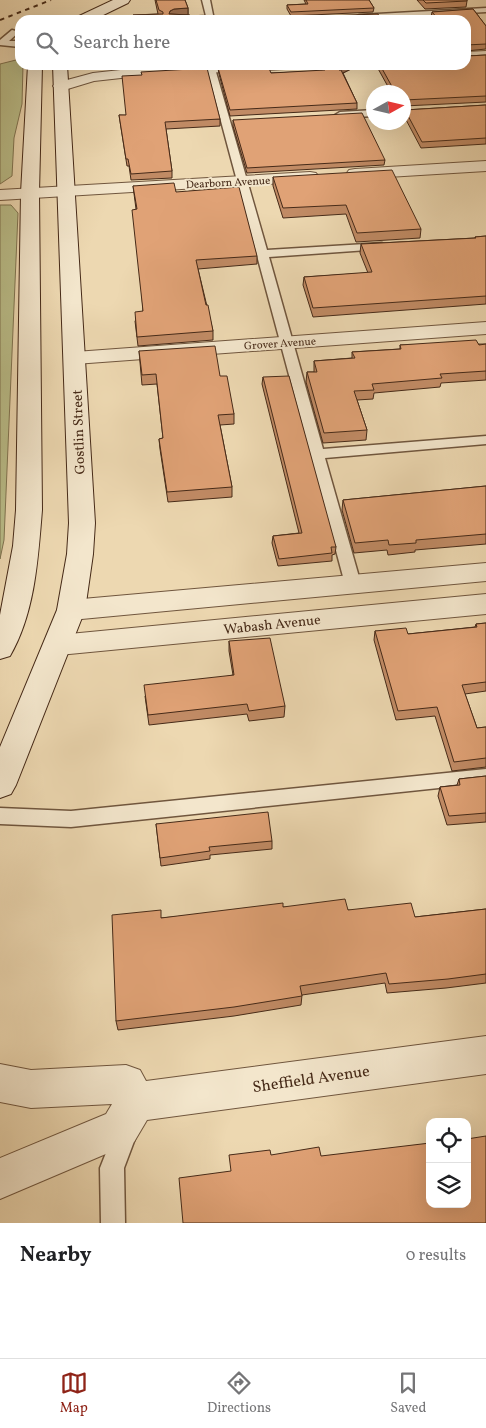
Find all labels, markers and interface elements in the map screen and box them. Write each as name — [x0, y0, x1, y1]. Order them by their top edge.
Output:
search box — [15, 15, 471, 70]
icon: search — [33, 29, 61, 57]
text: Search here — [73, 30, 170, 56]
north arrow — [366, 85, 411, 130]
street label: Dearborn Avenue — [185, 174, 271, 193]
street label: Grover Avenue — [244, 335, 317, 354]
street label: Gostlin Street — [69, 389, 90, 475]
street label: Wabash Avenue — [223, 611, 322, 640]
street label: Sheffield Avenue — [251, 1061, 371, 1099]
map controls — [426, 1118, 471, 1208]
button: locate — [426, 1118, 471, 1163]
button: layers — [426, 1163, 471, 1208]
text: Nearby — [20, 1241, 91, 1270]
text: 0 results — [406, 1245, 466, 1267]
tab: Map — [60, 1369, 88, 1418]
tab: Directions — [207, 1369, 271, 1418]
tab: Saved — [390, 1369, 426, 1418]

